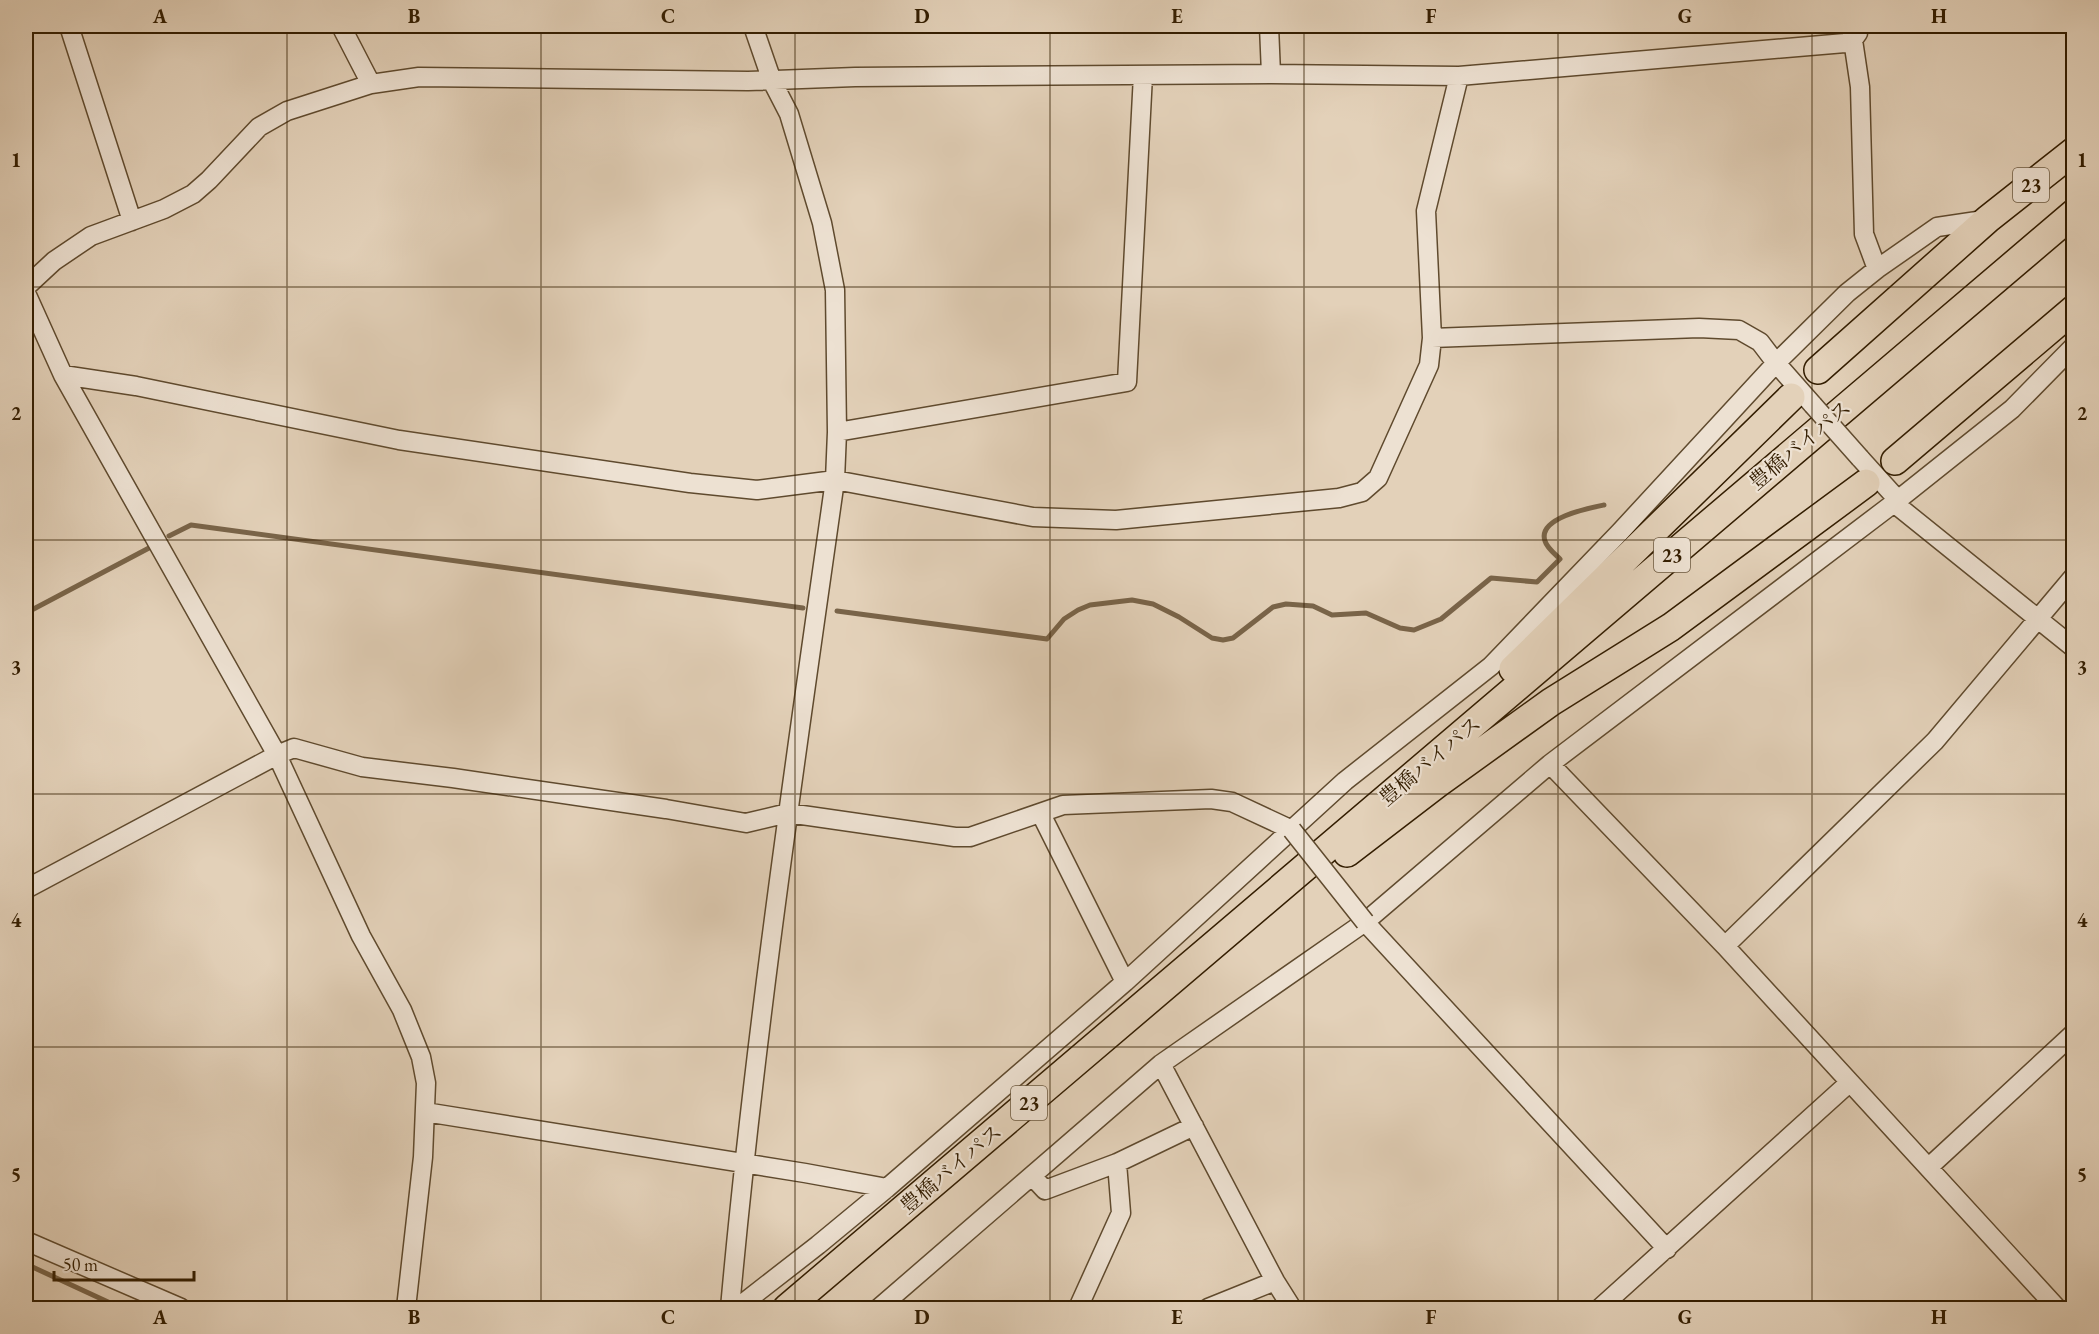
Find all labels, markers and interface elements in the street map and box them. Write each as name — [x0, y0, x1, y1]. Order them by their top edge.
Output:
text: A — [152, 3, 168, 29]
text: B — [408, 3, 420, 29]
text: C — [661, 3, 675, 29]
text: D — [914, 3, 930, 29]
text: E — [1171, 3, 1183, 29]
text: F — [1426, 3, 1437, 29]
text: G — [1678, 3, 1692, 29]
text: H — [1931, 3, 1947, 29]
text: 1 — [11, 147, 21, 173]
text: 1 — [2077, 147, 2087, 173]
road number: 23 — [2013, 168, 2049, 202]
street label: 豊橋バイパス — [1743, 394, 1856, 495]
text: 2 — [11, 400, 22, 426]
text: 2 — [2077, 400, 2088, 426]
road number: 23 — [1654, 538, 1690, 572]
text: 3 — [11, 654, 21, 680]
text: 3 — [2077, 654, 2087, 680]
street label: 豊橋バイパス — [1373, 710, 1486, 811]
text: 4 — [11, 907, 22, 933]
text: 4 — [2077, 907, 2088, 933]
road number: 23 — [1011, 1086, 1047, 1120]
street label: 豊橋バイパス — [894, 1118, 1007, 1219]
text: 5 — [11, 1161, 21, 1187]
text: 5 — [2077, 1161, 2087, 1187]
scale bar — [54, 1244, 194, 1282]
text: 50 m — [63, 1253, 98, 1276]
text: A — [152, 1304, 168, 1330]
text: B — [408, 1304, 420, 1330]
text: C — [661, 1304, 675, 1330]
text: D — [914, 1304, 930, 1330]
text: E — [1171, 1304, 1183, 1330]
text: F — [1426, 1304, 1437, 1330]
text: G — [1678, 1304, 1692, 1330]
text: H — [1931, 1304, 1947, 1330]

